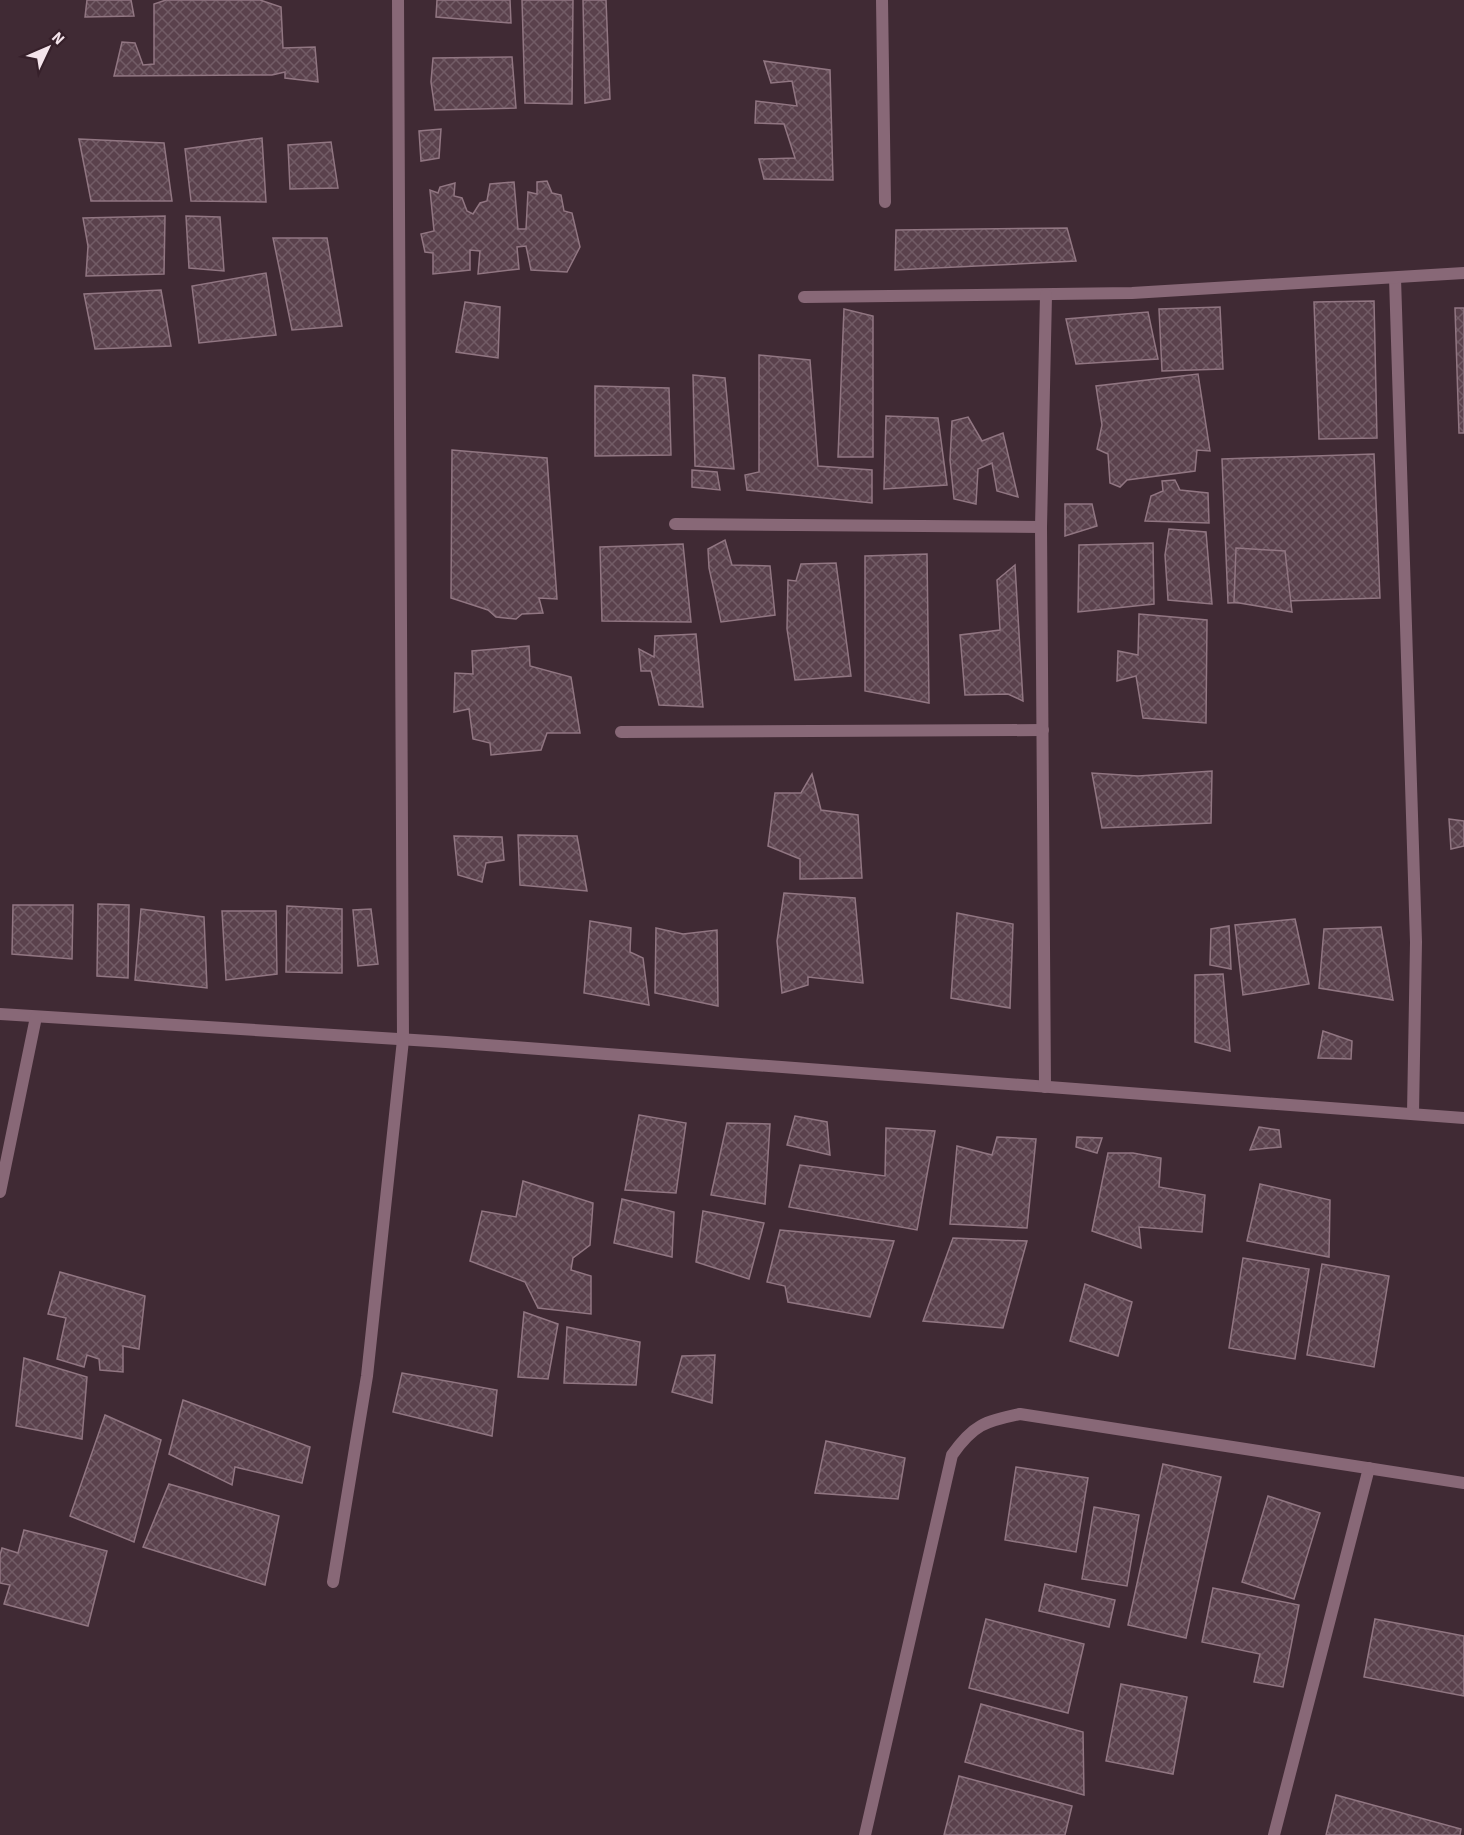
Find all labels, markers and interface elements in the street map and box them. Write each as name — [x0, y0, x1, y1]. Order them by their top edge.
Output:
north arrow — [18, 18, 78, 78]
text: N — [46, 27, 70, 50]

